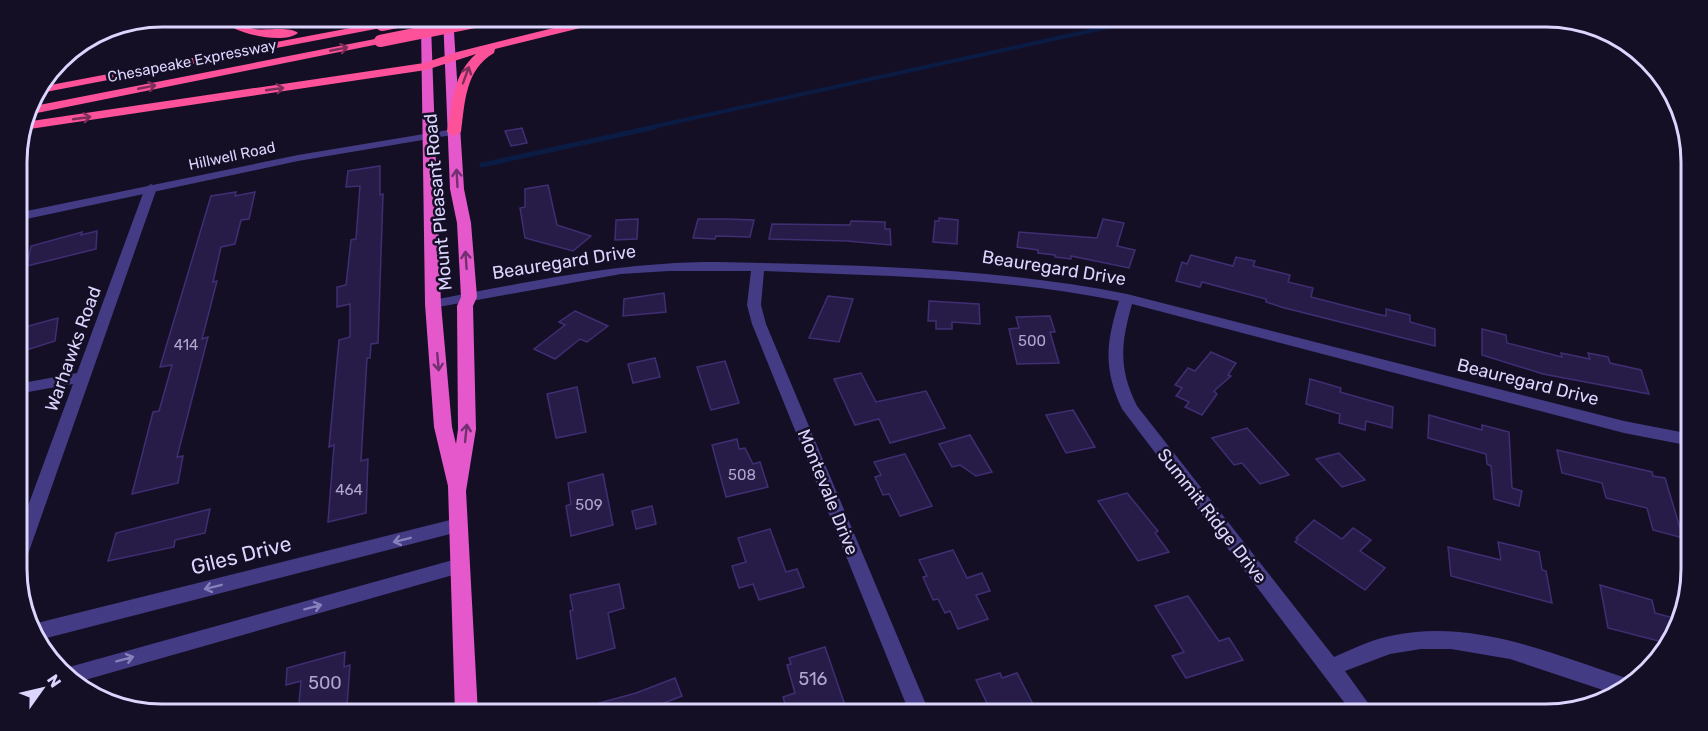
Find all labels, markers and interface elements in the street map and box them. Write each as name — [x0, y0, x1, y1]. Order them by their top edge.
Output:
street label: Chesapeake Expressway — [106, 36, 278, 86]
one-way arrow — [328, 43, 348, 54]
one-way arrow — [462, 67, 473, 85]
one-way arrow — [137, 81, 157, 92]
one-way arrow — [264, 84, 284, 95]
one-way arrow — [71, 112, 91, 123]
street label: Mount Pleasant Road — [419, 113, 457, 291]
street label: Hillwell Road — [187, 138, 277, 174]
one-way arrow — [451, 168, 462, 188]
street label: Beauregard Drive — [490, 240, 638, 284]
street label: Beauregard Drive — [980, 246, 1128, 290]
one-way arrow — [461, 251, 472, 271]
street label: Warhawks Road — [40, 283, 106, 415]
house number: 500 — [1018, 332, 1046, 350]
house number: 414 — [174, 336, 198, 354]
one-way arrow — [432, 351, 443, 371]
street label: Beauregard Drive — [1455, 354, 1601, 410]
one-way arrow — [460, 423, 471, 443]
street label: Montevale Drive — [793, 426, 863, 558]
street label: Summit Ridge Drive — [1152, 444, 1272, 588]
house number: 508 — [728, 466, 756, 484]
house number: 464 — [335, 481, 363, 499]
house number: 509 — [575, 496, 603, 514]
street label: Giles Drive — [188, 530, 294, 580]
one-way arrow — [393, 534, 412, 546]
one-way arrow — [203, 582, 222, 594]
one-way arrow — [303, 601, 322, 612]
one-way arrow — [116, 653, 135, 664]
north arrow — [12, 659, 72, 719]
house number: 516 — [799, 668, 828, 690]
text: N — [43, 671, 65, 691]
house number: 500 — [308, 672, 342, 694]

